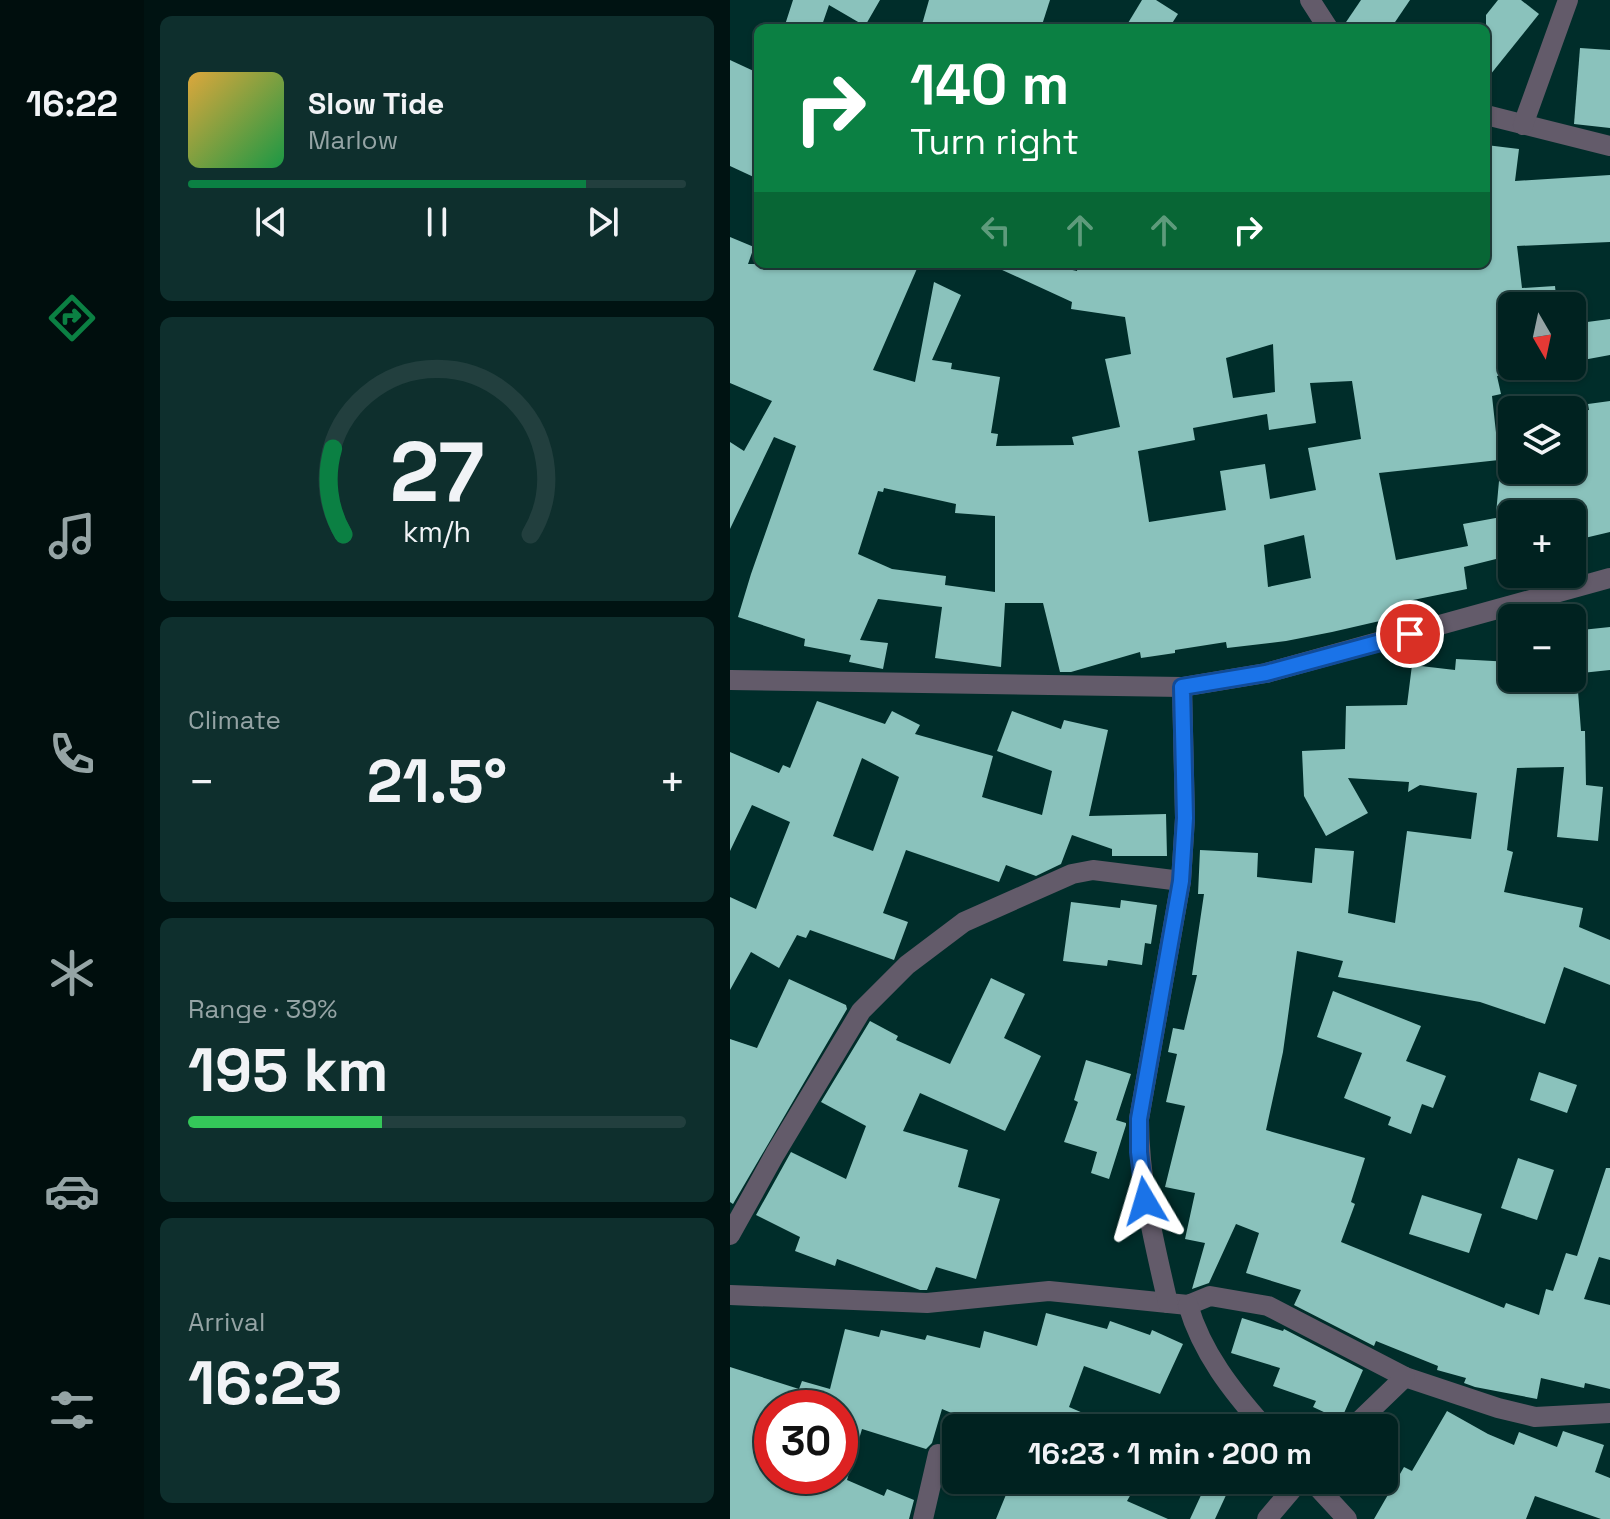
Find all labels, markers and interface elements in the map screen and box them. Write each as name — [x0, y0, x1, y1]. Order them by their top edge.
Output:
text: 140 m — [910, 49, 1069, 120]
icon: right — [778, 56, 882, 160]
text: 16:22 — [26, 81, 118, 127]
text: Slow Tide — [308, 84, 444, 123]
text: Turn right — [910, 119, 1079, 165]
text: Marlow — [308, 123, 398, 157]
icon: previous — [249, 200, 293, 244]
icon: pause — [415, 200, 459, 244]
icon: next — [581, 200, 625, 244]
icon: left — [974, 208, 1018, 252]
icon: ahead — [1058, 208, 1102, 252]
icon: ahead — [1142, 208, 1186, 252]
icon: right — [1226, 208, 1270, 252]
icon: directions — [44, 290, 100, 346]
north arrow — [1498, 292, 1586, 380]
map controls — [1498, 292, 1586, 692]
button: layers — [1498, 396, 1586, 484]
text: 27 — [390, 418, 484, 524]
button: + — [1498, 500, 1586, 588]
icon: music — [44, 508, 100, 564]
text: km/h — [403, 514, 471, 550]
pin — [1376, 600, 1444, 668]
button: − — [1498, 604, 1586, 692]
icon: arrive — [1388, 612, 1432, 656]
text: Climate — [188, 703, 281, 737]
icon: phone — [44, 726, 100, 782]
text: 21.5° — [367, 743, 507, 820]
text: − — [188, 754, 215, 810]
text: + — [659, 754, 686, 810]
icon: climate — [44, 945, 100, 1001]
text: Range · 39% — [188, 992, 337, 1026]
text: 195 km — [188, 1032, 389, 1109]
position arrow — [1103, 1159, 1187, 1243]
icon: car — [44, 1163, 100, 1219]
text: Arrival — [188, 1305, 265, 1339]
text: 16:23 — [188, 1345, 342, 1422]
icon: filters — [44, 1382, 100, 1438]
speed limit sign: 30 — [754, 1390, 858, 1494]
text: 16:23 · 1 min · 200 m — [1028, 1434, 1312, 1473]

